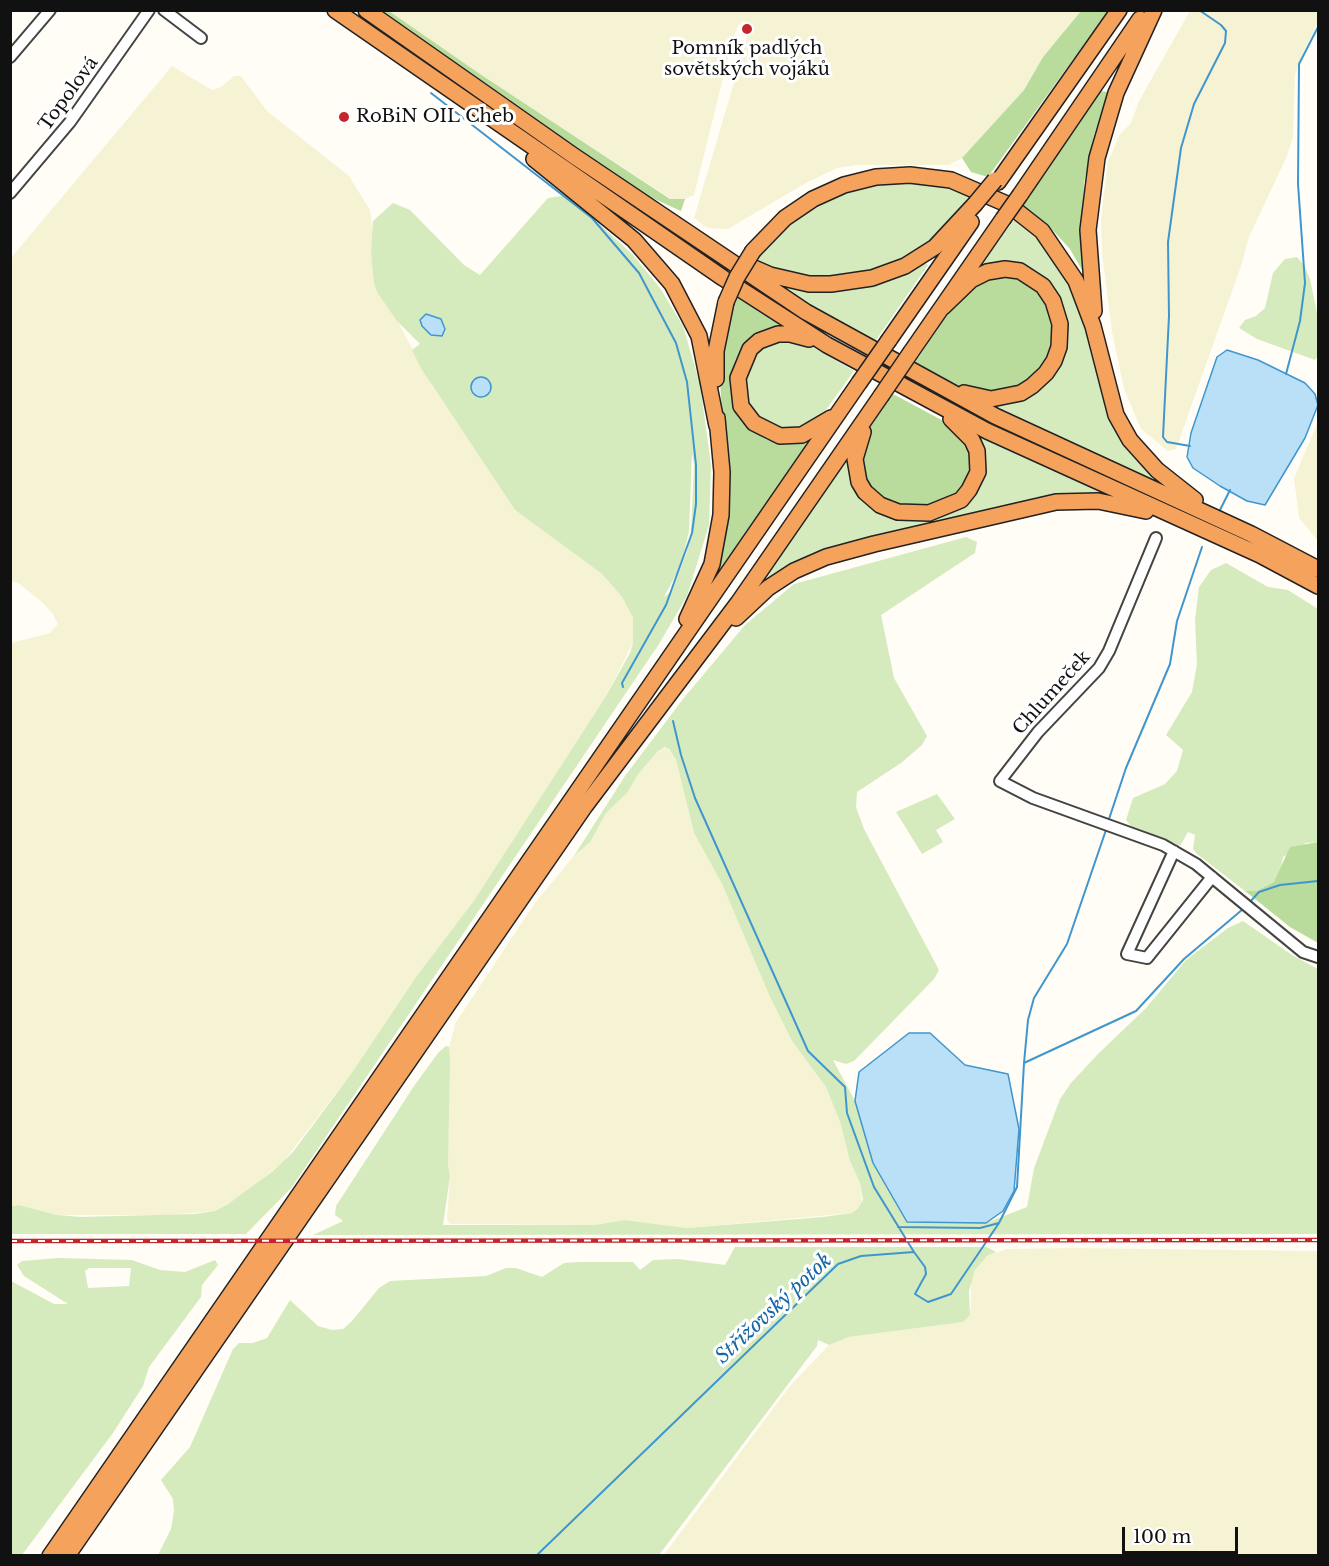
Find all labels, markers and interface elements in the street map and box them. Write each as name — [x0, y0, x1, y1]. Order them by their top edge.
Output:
marker: Pomník padlých sovětských vojáků — [740, 22, 754, 36]
place label: Pomník padlých sovětských vojáků — [664, 38, 830, 80]
street label: Topolová — [35, 53, 103, 135]
place label: RoBiN OIL Cheb — [356, 106, 514, 128]
marker: RoBiN OIL Cheb — [337, 110, 351, 124]
street label: Chlumeček — [1009, 647, 1095, 739]
water label: Střížovský potok — [711, 1249, 837, 1369]
scale bar — [1125, 1515, 1240, 1553]
text: 100 m — [1133, 1526, 1191, 1548]

